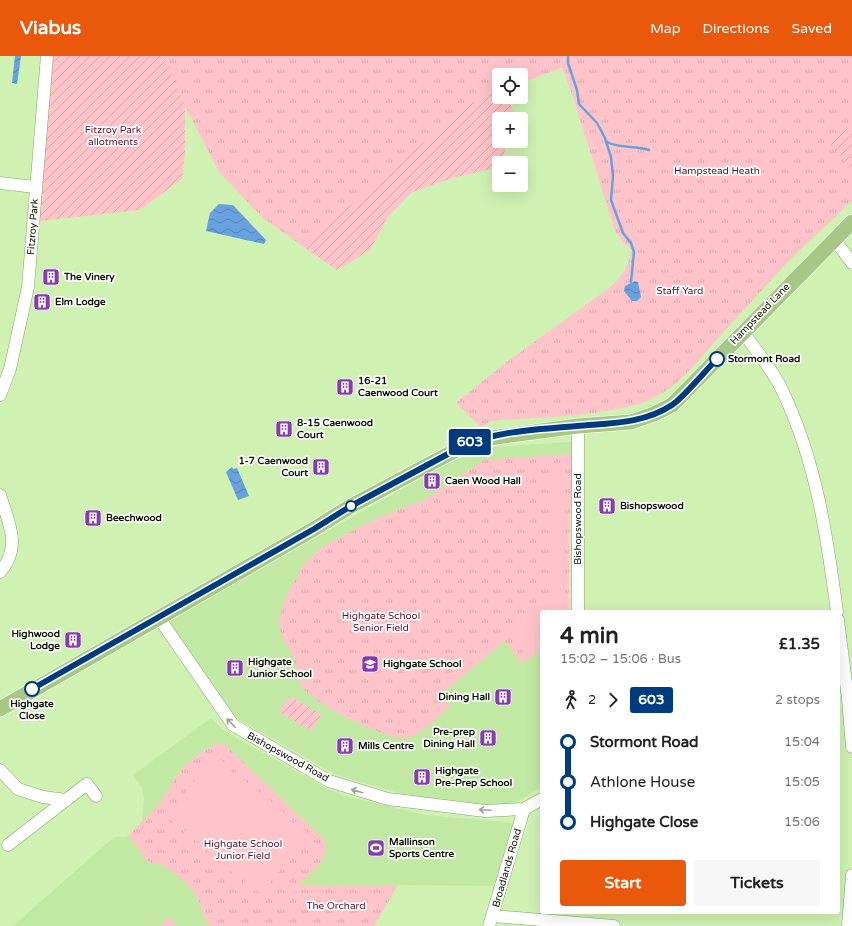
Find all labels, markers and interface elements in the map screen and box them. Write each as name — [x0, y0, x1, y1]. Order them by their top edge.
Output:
text: Viabus — [20, 17, 81, 39]
text: Map — [650, 20, 681, 37]
text: Directions — [703, 20, 770, 37]
text: Saved — [792, 20, 832, 37]
map controls — [492, 68, 528, 192]
button: locate — [492, 68, 528, 104]
button: + — [492, 112, 528, 148]
park label: Fitzroy Park allotments — [85, 124, 142, 148]
button: − — [492, 156, 528, 192]
park label: Hampstead Heath — [674, 165, 760, 177]
street label: Fitzroy Park — [25, 198, 41, 255]
building icon: The Vinery — [41, 267, 61, 287]
place label: The Vinery — [63, 271, 115, 283]
street label: Hampstead Lane — [728, 281, 793, 347]
park label: Staff Yard — [657, 285, 703, 297]
building icon: Elm Lodge — [32, 292, 52, 312]
place label: Elm Lodge — [55, 296, 106, 308]
marker: Stormont Road — [709, 351, 725, 367]
place label: Stormont Road — [728, 353, 800, 365]
place label: 16-21 Caenwood Court — [358, 375, 438, 399]
building icon: 16-21 Caenwood Court — [335, 377, 355, 397]
place label: 8-15 Caenwood Court — [297, 417, 373, 441]
building icon: 8-15 Caenwood Court — [274, 419, 294, 439]
line badge: 603 — [447, 429, 493, 455]
text: 603 — [457, 433, 483, 450]
place label: 1-7 Caenwood Court — [238, 455, 308, 479]
building icon: 1-7 Caenwood Court — [311, 457, 331, 477]
building icon: Caen Wood Hall — [422, 471, 442, 491]
street label: Bishopswood Road — [572, 473, 584, 565]
place label: Caen Wood Hall — [445, 475, 521, 487]
building icon: Bishopswood — [597, 496, 617, 516]
unlabelled marker — [345, 500, 357, 512]
place label: Bishopswood — [620, 500, 684, 512]
building icon: Beechwood — [83, 508, 103, 528]
place label: Beechwood — [106, 512, 162, 524]
park label: Highgate School Senior Field — [342, 610, 420, 634]
text: 4 min — [560, 623, 619, 649]
place label: Highwood Lodge — [11, 628, 60, 652]
building icon: Highwood Lodge — [63, 630, 83, 650]
text: £1.35 — [779, 635, 820, 653]
text: 15:02 – 15:06 · Bus — [560, 651, 681, 667]
school or university icon: Highgate School — [360, 654, 380, 674]
place label: Highgate Junior School — [247, 656, 312, 680]
building icon: Highgate Junior School — [225, 658, 245, 678]
place label: Highgate School — [383, 658, 461, 670]
marker: Highgate Close — [24, 681, 40, 697]
building icon: Dining Hall — [493, 687, 513, 707]
icon: walk — [560, 689, 582, 711]
icon: forward — [602, 689, 624, 711]
place label: Dining Hall — [438, 691, 490, 703]
text: 603 — [638, 691, 665, 708]
text: 2 — [588, 692, 596, 708]
text: 2 stops — [775, 692, 820, 708]
place label: Highgate Close — [10, 698, 54, 722]
one-way arrow — [226, 718, 236, 728]
place label: Pre-prep Dining Hall — [423, 726, 476, 750]
building icon: Pre-prep Dining Hall — [478, 728, 498, 748]
street label: Bishopswood Road — [245, 730, 331, 784]
text: Stormont Road — [590, 733, 699, 751]
text: 15:04 — [784, 734, 820, 750]
building icon: Mills Centre — [335, 736, 355, 756]
place label: Mills Centre — [358, 740, 414, 752]
place label: Highgate Pre-Prep School — [435, 765, 512, 789]
building icon: Highgate Pre-Prep School — [412, 767, 432, 787]
text: Athlone House — [590, 773, 695, 791]
text: 15:05 — [784, 774, 820, 790]
one-way arrow — [351, 786, 364, 794]
one-way arrow — [479, 807, 492, 814]
text: Highgate Close — [590, 813, 698, 831]
text: 15:06 — [784, 814, 820, 830]
street label: Broadlands Road — [490, 827, 524, 909]
place label: Mallinson Sports Centre — [389, 836, 454, 860]
park label: Highgate School Junior Field — [204, 838, 282, 862]
sports icon: Mallinson Sports Centre — [366, 838, 386, 858]
button: Start — [560, 860, 686, 906]
button: Tickets — [694, 860, 820, 906]
park label: The Orchard — [306, 900, 366, 912]

